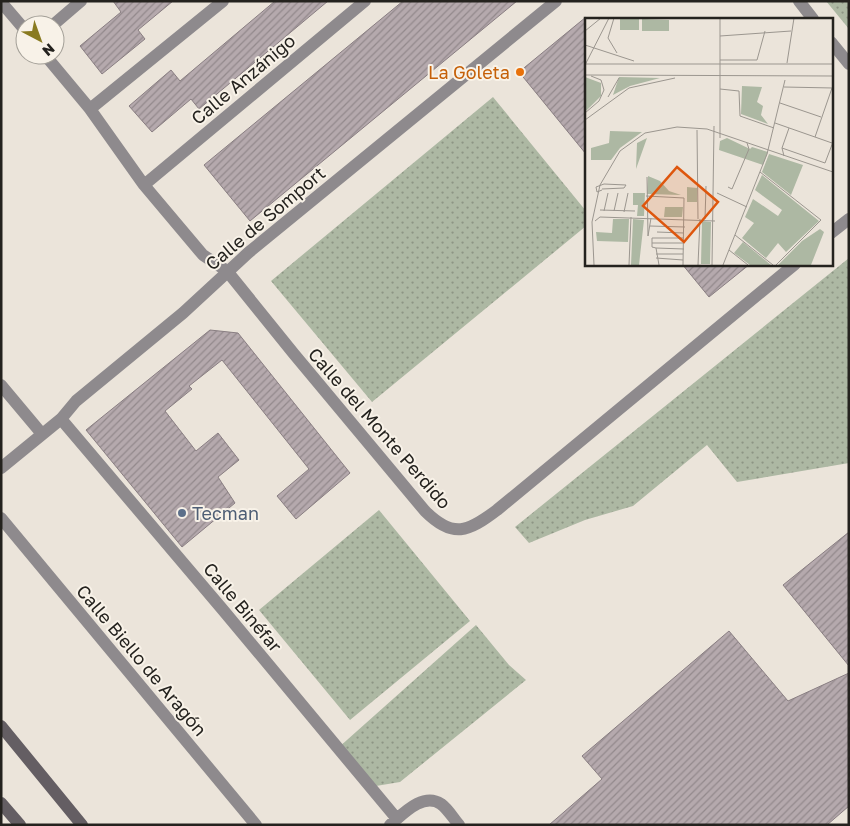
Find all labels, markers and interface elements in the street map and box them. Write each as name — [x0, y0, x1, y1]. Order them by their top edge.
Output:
north arrow — [15, 15, 65, 65]
inset map — [585, 18, 832, 265]
street label: Calle Anzánigo — [187, 29, 299, 129]
text: N — [39, 40, 58, 60]
place label: La Goleta — [428, 61, 510, 83]
marker: La Goleta — [514, 66, 526, 78]
street label: Calle de Somport — [201, 162, 329, 274]
street label: Calle del Monte Perdido — [304, 343, 456, 513]
place label: Tecman — [192, 502, 259, 524]
marker: Tecman — [176, 507, 188, 519]
street label: Calle Binéfar — [199, 558, 287, 656]
street label: Calle Biello de Aragón — [72, 580, 212, 740]

